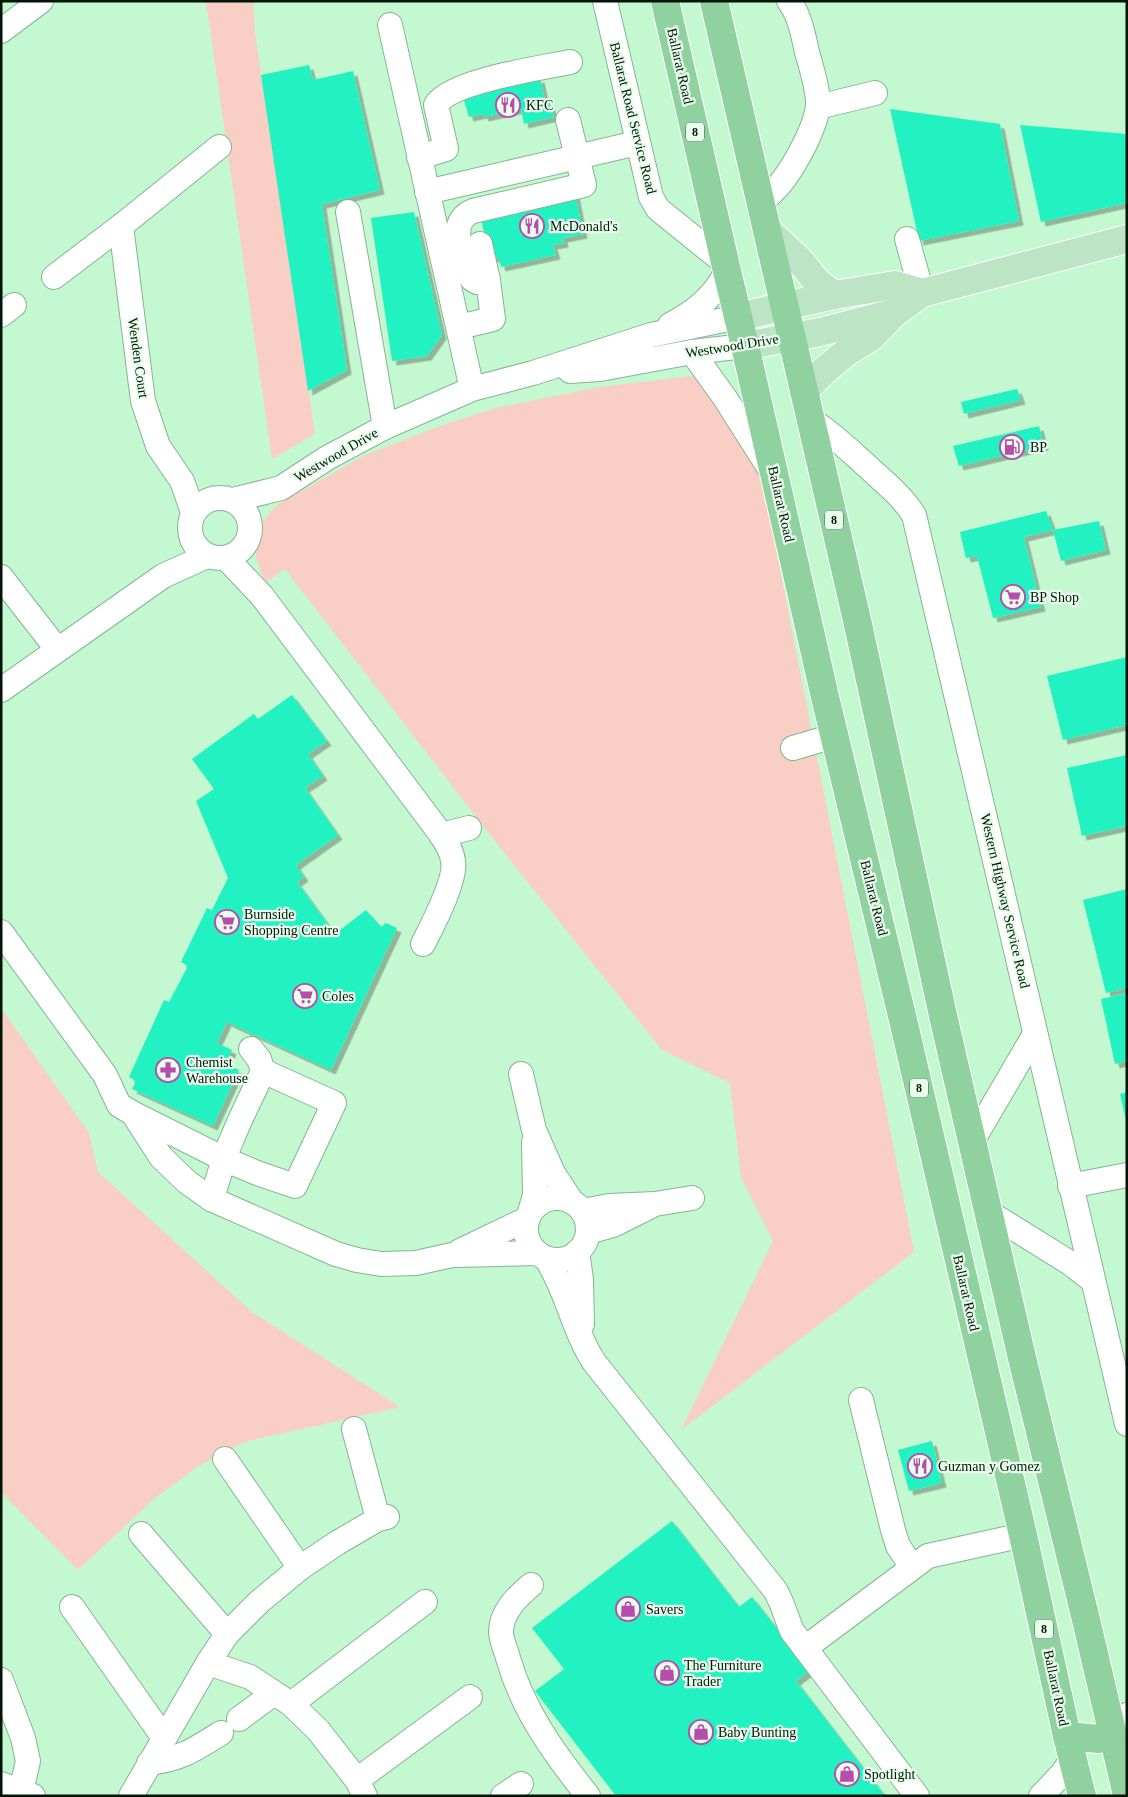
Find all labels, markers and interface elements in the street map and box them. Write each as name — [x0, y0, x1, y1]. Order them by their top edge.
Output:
street label: Ballarat Road — [664, 27, 696, 105]
street label: Ballarat Road Service Road — [607, 41, 659, 195]
restaurant icon: KFC — [495, 92, 521, 118]
place label: KFC — [526, 98, 553, 113]
road number: 8 — [686, 122, 704, 142]
restaurant icon: McDonald's — [519, 213, 545, 239]
place label: McDonald's — [550, 219, 618, 234]
street label: Wenden Court — [125, 317, 151, 399]
street label: Westwood Drive — [684, 331, 780, 361]
street label: Westwood Drive — [291, 425, 381, 485]
fuel station icon: BP — [999, 434, 1025, 460]
place label: BP — [1030, 440, 1047, 455]
street label: Ballarat Road — [765, 465, 797, 543]
road number: 8 — [825, 510, 843, 530]
supermarket icon: BP Shop — [1000, 584, 1026, 610]
place label: BP Shop — [1030, 590, 1079, 605]
street label: Western Highway Service Road — [978, 812, 1032, 990]
street label: Ballarat Road — [857, 859, 891, 937]
place label: Burnside Shopping Centre — [244, 907, 339, 938]
supermarket icon: Burnside Shopping Centre — [214, 909, 240, 935]
supermarket icon: Coles — [292, 983, 318, 1009]
place label: Coles — [322, 989, 354, 1004]
place label: Chemist Warehouse — [186, 1055, 248, 1086]
pharmacy icon: Chemist Warehouse — [155, 1057, 181, 1083]
road number: 8 — [910, 1078, 928, 1098]
street label: Ballarat Road — [950, 1254, 982, 1332]
restaurant icon: Guzman y Gomez — [907, 1453, 933, 1479]
place label: Guzman y Gomez — [938, 1459, 1040, 1474]
shop icon: Savers — [615, 1596, 641, 1622]
place label: Savers — [646, 1602, 683, 1617]
road number: 8 — [1035, 1620, 1053, 1638]
street label: Ballarat Road — [1041, 1649, 1071, 1727]
place label: The Furniture Trader — [684, 1658, 761, 1689]
shop icon: The Furniture Trader — [654, 1660, 680, 1686]
shop icon: Baby Bunting — [688, 1719, 714, 1745]
place label: Baby Bunting — [718, 1725, 796, 1740]
shop icon: Spotlight — [834, 1761, 860, 1787]
place label: Spotlight — [864, 1767, 915, 1782]

